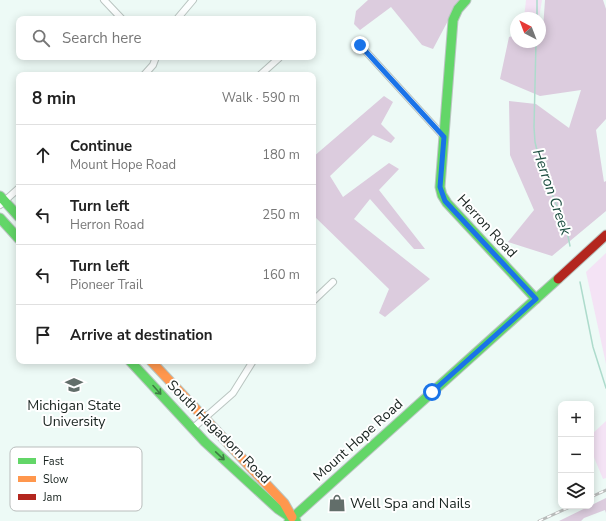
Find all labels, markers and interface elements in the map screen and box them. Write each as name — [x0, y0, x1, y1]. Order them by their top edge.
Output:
north arrow — [510, 12, 546, 48]
search box — [16, 16, 316, 60]
icon: search — [30, 27, 52, 49]
text: Search here — [62, 28, 142, 48]
route end — [351, 36, 369, 54]
text: 8 min — [32, 87, 76, 110]
text: Walk · 590 m — [222, 89, 300, 107]
text: Continue — [70, 136, 132, 156]
icon: ahead — [32, 144, 54, 166]
text: 180 m — [262, 146, 300, 164]
water label: Herron Creek — [528, 146, 576, 238]
text: Mount Hope Road — [70, 156, 176, 174]
street label: Herron Road — [453, 190, 521, 262]
text: Turn left — [70, 196, 129, 216]
icon: left — [32, 204, 54, 226]
text: 250 m — [262, 206, 300, 224]
text: Herron Road — [70, 216, 144, 234]
text: Turn left — [70, 256, 129, 276]
icon: left — [32, 264, 54, 286]
text: 160 m — [262, 266, 300, 284]
text: Pioneer Trail — [70, 276, 143, 294]
icon: arrive — [32, 324, 54, 346]
text: Arrive at destination — [70, 325, 213, 345]
school or university icon: Michigan State University — [64, 375, 84, 395]
street label: South Hagadorn Road — [163, 376, 275, 488]
route start — [423, 383, 441, 401]
one-way arrow — [152, 385, 161, 395]
street label: Mount Hope Road — [309, 395, 407, 485]
place label: Michigan State University — [27, 396, 121, 431]
map controls — [558, 401, 594, 509]
button: + — [558, 401, 594, 437]
button: − — [558, 437, 594, 473]
legend — [10, 447, 142, 511]
one-way arrow — [215, 451, 225, 460]
text: Fast — [43, 454, 64, 469]
text: Slow — [43, 472, 68, 487]
button: layers — [558, 473, 594, 509]
text: Jam — [42, 490, 62, 505]
shop icon: Well Spa and Nails — [327, 493, 347, 513]
place label: Well Spa and Nails — [350, 494, 471, 513]

